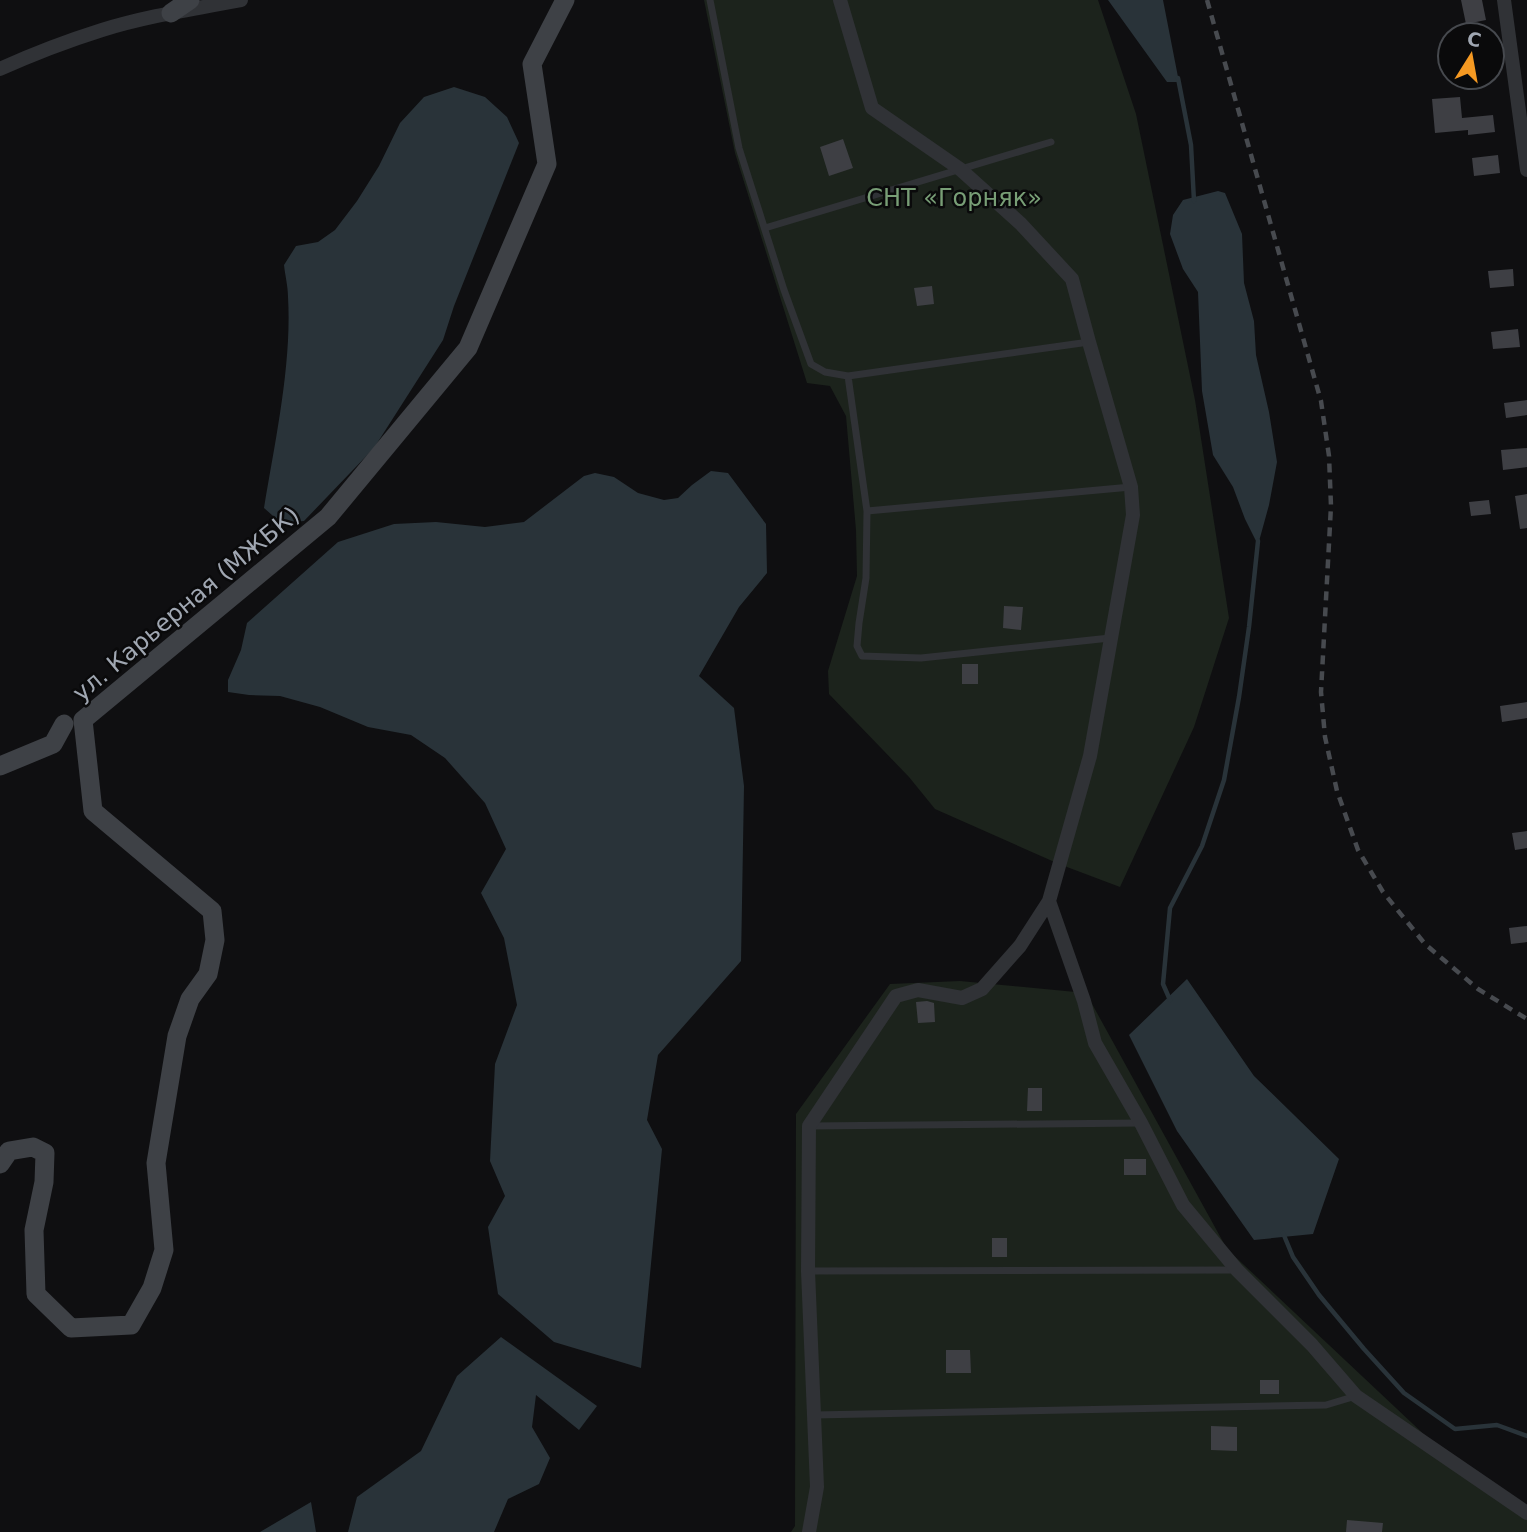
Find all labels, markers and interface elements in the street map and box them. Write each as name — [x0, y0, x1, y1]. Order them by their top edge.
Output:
north arrow — [1436, 21, 1506, 91]
text: С — [1465, 27, 1483, 51]
park label: СНТ «Горняк» — [866, 184, 1042, 212]
street label: ул. Карьерная (МЖБК) — [67, 501, 305, 707]

